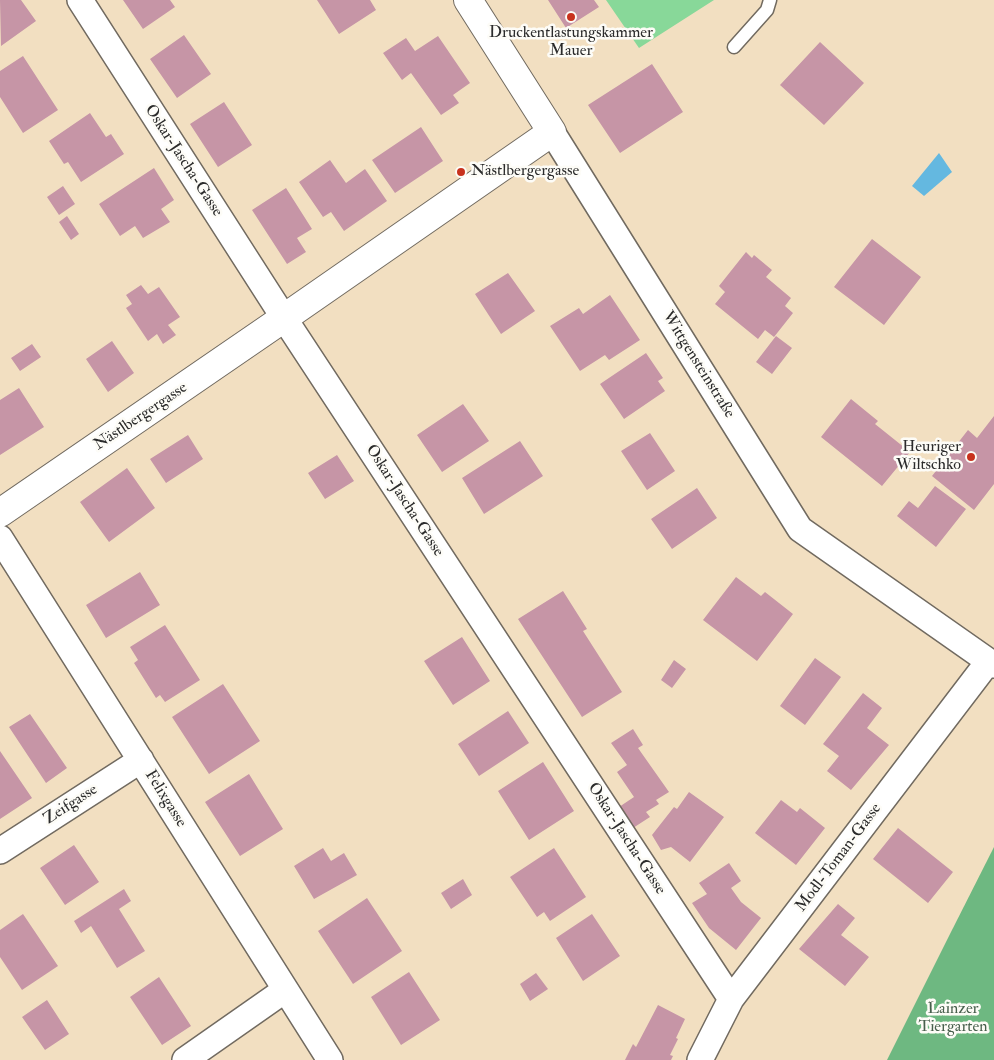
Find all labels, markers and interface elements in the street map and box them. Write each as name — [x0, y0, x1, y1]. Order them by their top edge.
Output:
marker: Druckentlastungskammer Mauer — [565, 11, 577, 23]
place label: Druckentlastungskammer Mauer — [489, 24, 653, 62]
street label: Oskar-Jascha-Gasse — [140, 102, 226, 220]
place label: Nästlbergergasse — [471, 162, 579, 182]
marker: Nästlbergergasse — [455, 166, 467, 178]
street label: Wittgensteinstraße — [658, 308, 738, 422]
street label: Nästlbergergasse — [91, 379, 191, 455]
place label: Heuriger Wiltschko — [896, 438, 961, 476]
street label: Oskar-Jascha-Gasse — [361, 442, 447, 560]
marker: Heuriger Wiltschko — [965, 451, 977, 463]
street label: Felixgasse — [140, 767, 190, 831]
street label: Oskar-Jascha-Gasse — [583, 780, 669, 898]
street label: Zeifgasse — [41, 781, 101, 829]
street label: Modl-Toman-Gasse — [792, 800, 886, 916]
park label: Lainzer Tiergarten — [919, 1000, 987, 1038]

